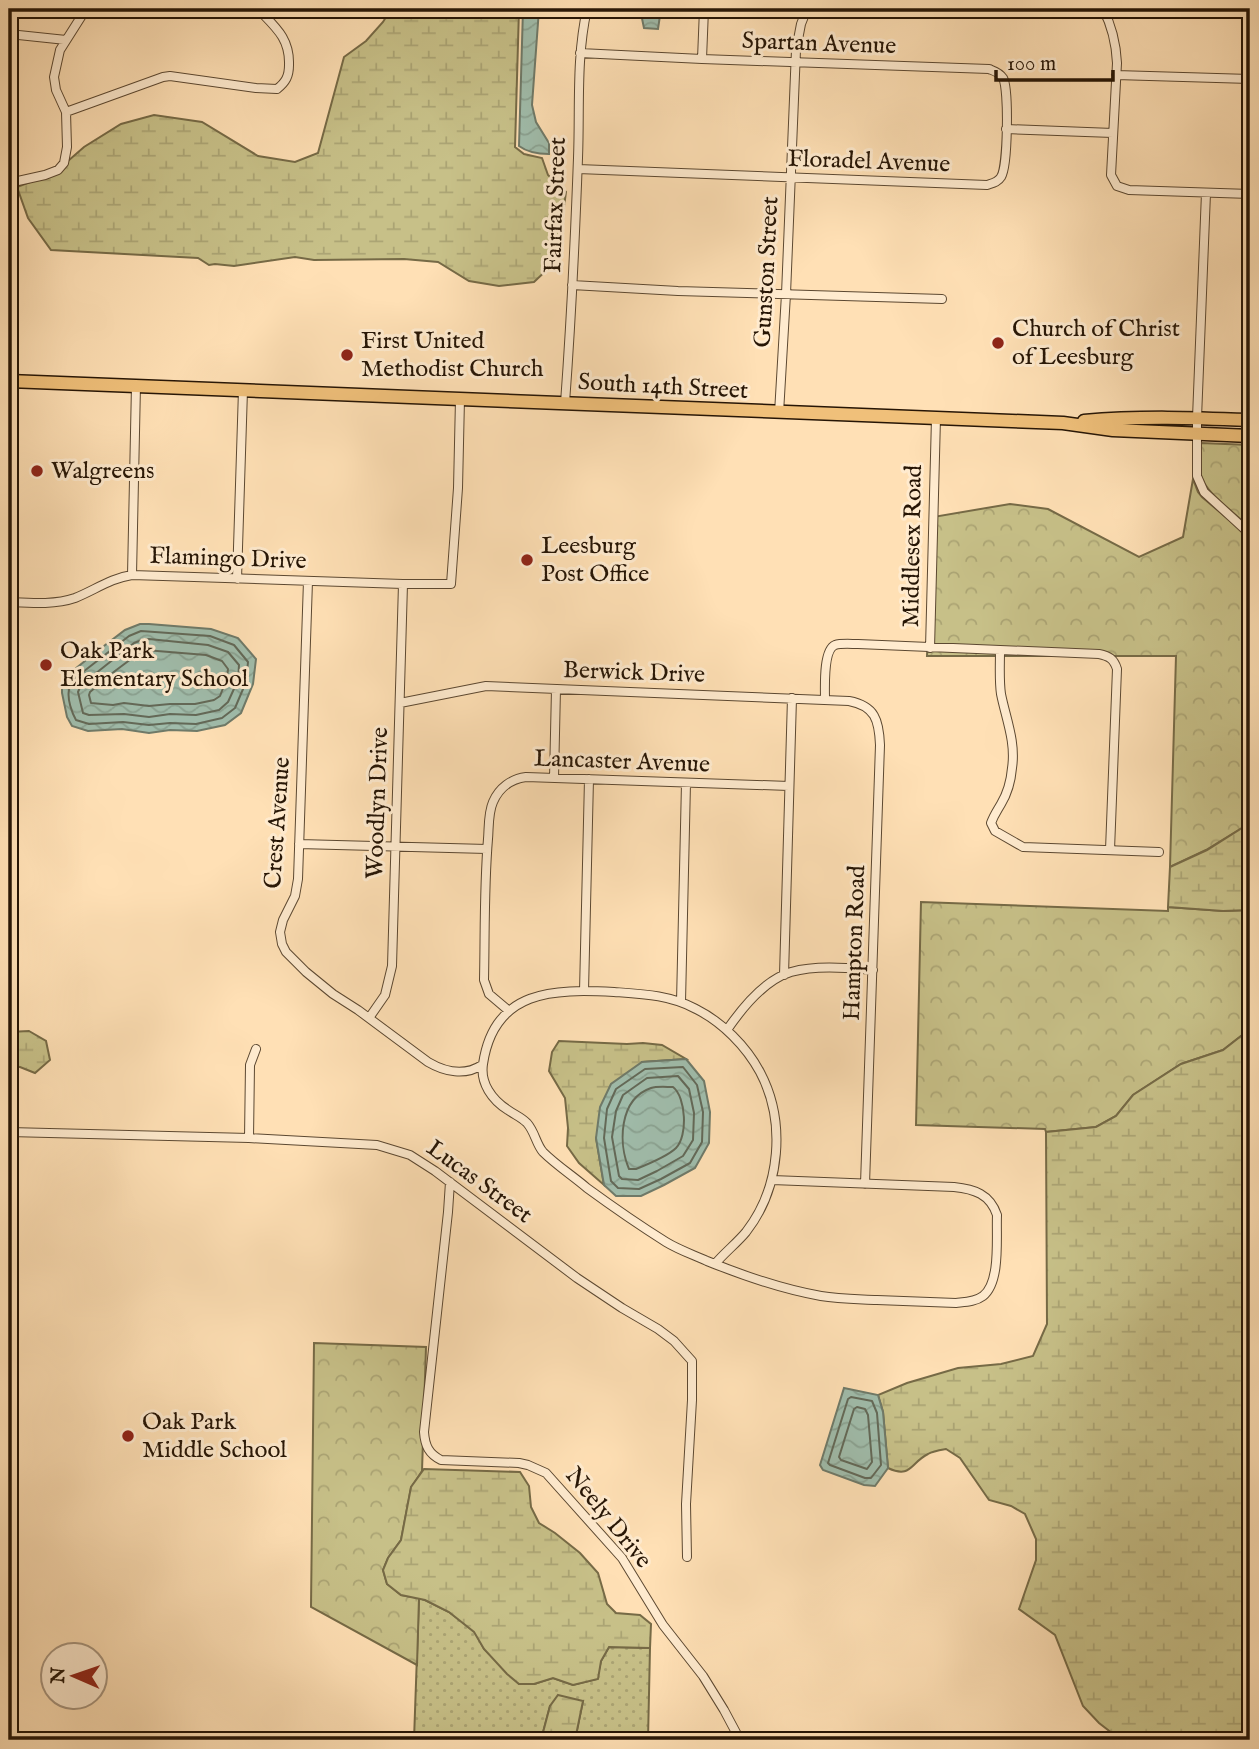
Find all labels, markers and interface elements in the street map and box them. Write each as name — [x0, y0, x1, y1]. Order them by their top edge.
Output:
street label: Spartan Avenue — [741, 26, 897, 62]
scale bar — [996, 38, 1114, 82]
text: 100 m — [1007, 51, 1056, 78]
street label: Fairfax Street — [538, 136, 574, 274]
street label: Floradel Avenue — [787, 144, 951, 180]
street label: Gunston Street — [748, 196, 786, 348]
place label: Church of Christ of Leesburg — [1012, 314, 1180, 373]
place label: First United Methodist Church — [361, 326, 544, 385]
marker: Church of Christ of Leesburg — [990, 335, 1006, 351]
marker: First United Methodist Church — [339, 347, 355, 363]
street label: South 14th Street — [577, 367, 749, 407]
place label: Walgreens — [51, 456, 154, 487]
marker: Walgreens — [29, 463, 45, 479]
street label: Middlesex Road — [896, 464, 930, 628]
place label: Leesburg Post Office — [541, 531, 649, 590]
street label: Flamingo Drive — [149, 541, 307, 577]
marker: Leesburg Post Office — [519, 552, 535, 568]
place label: Oak Park Elementary School — [60, 636, 249, 695]
street label: Berwick Drive — [562, 655, 706, 691]
marker: Oak Park Elementary School — [38, 657, 54, 673]
street label: Woodlyn Drive — [360, 726, 396, 880]
street label: Lancaster Avenue — [534, 743, 710, 781]
street label: Crest Avenue — [258, 756, 298, 890]
street label: Hampton Road — [837, 864, 873, 1021]
street label: Lucas Street — [420, 1133, 538, 1231]
place label: Oak Park Middle School — [142, 1407, 287, 1466]
marker: Oak Park Middle School — [120, 1428, 136, 1444]
street label: Neely Drive — [558, 1461, 658, 1575]
north arrow — [38, 1640, 108, 1710]
text: N — [47, 1666, 71, 1685]

